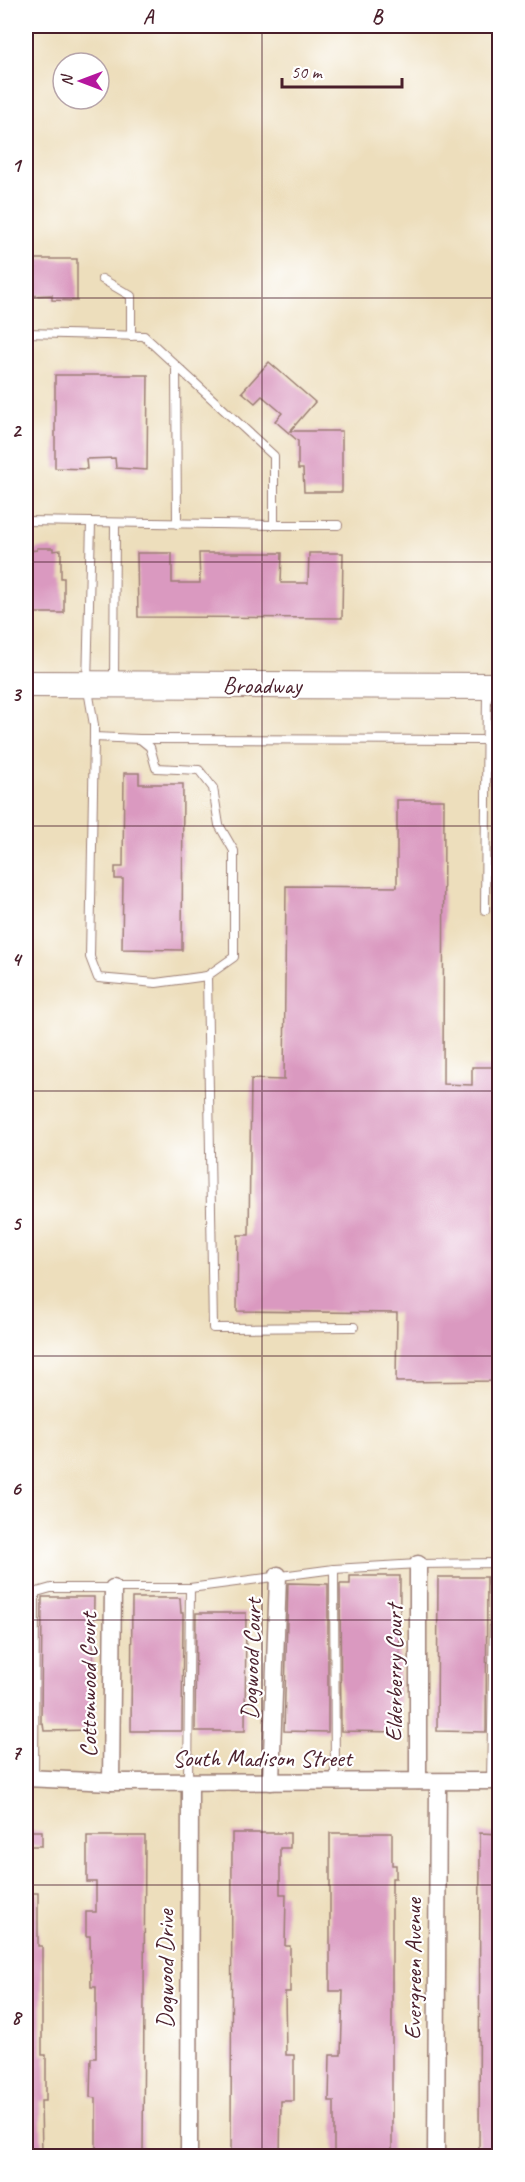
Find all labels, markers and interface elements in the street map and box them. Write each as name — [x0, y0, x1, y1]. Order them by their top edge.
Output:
text: A — [143, 4, 155, 29]
text: B — [372, 4, 384, 29]
north arrow — [51, 51, 111, 111]
scale bar — [282, 51, 402, 89]
text: 50 m — [291, 61, 324, 83]
text: N — [57, 73, 77, 86]
text: 1 — [12, 153, 23, 178]
text: 2 — [12, 418, 23, 443]
street label: Broadway — [222, 670, 303, 700]
text: 3 — [12, 682, 23, 707]
text: 4 — [12, 947, 24, 972]
text: 5 — [12, 1211, 23, 1236]
text: 6 — [11, 1476, 22, 1501]
street label: Dogwood Court — [234, 1596, 268, 1720]
street label: Elderberry Court — [379, 1601, 409, 1742]
street label: Cottonwood Court — [73, 1611, 103, 1757]
text: 7 — [12, 1740, 23, 1765]
street label: South Madison Street — [172, 1743, 354, 1773]
street label: Evergreen Avenue — [398, 1896, 428, 2040]
street label: Dogwood Drive — [150, 1907, 180, 2028]
text: 8 — [12, 2005, 24, 2030]

